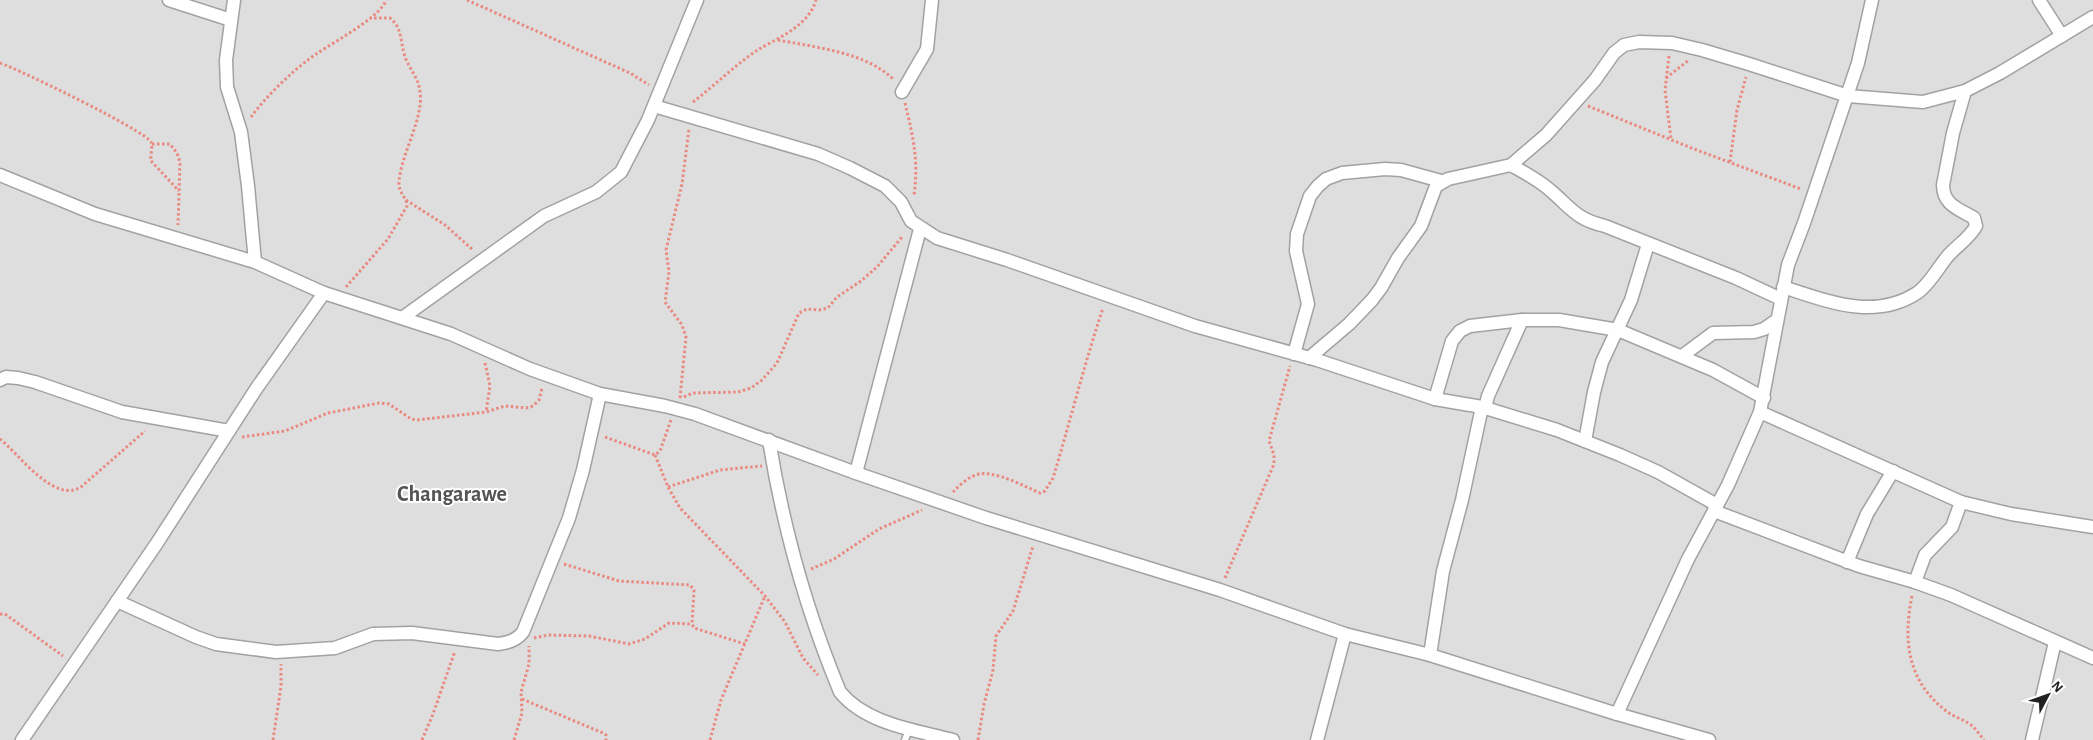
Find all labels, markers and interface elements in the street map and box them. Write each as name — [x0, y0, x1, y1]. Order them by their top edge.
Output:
district label: Changarawe — [397, 483, 507, 505]
north arrow — [2023, 670, 2073, 720]
text: N — [2049, 679, 2066, 695]

